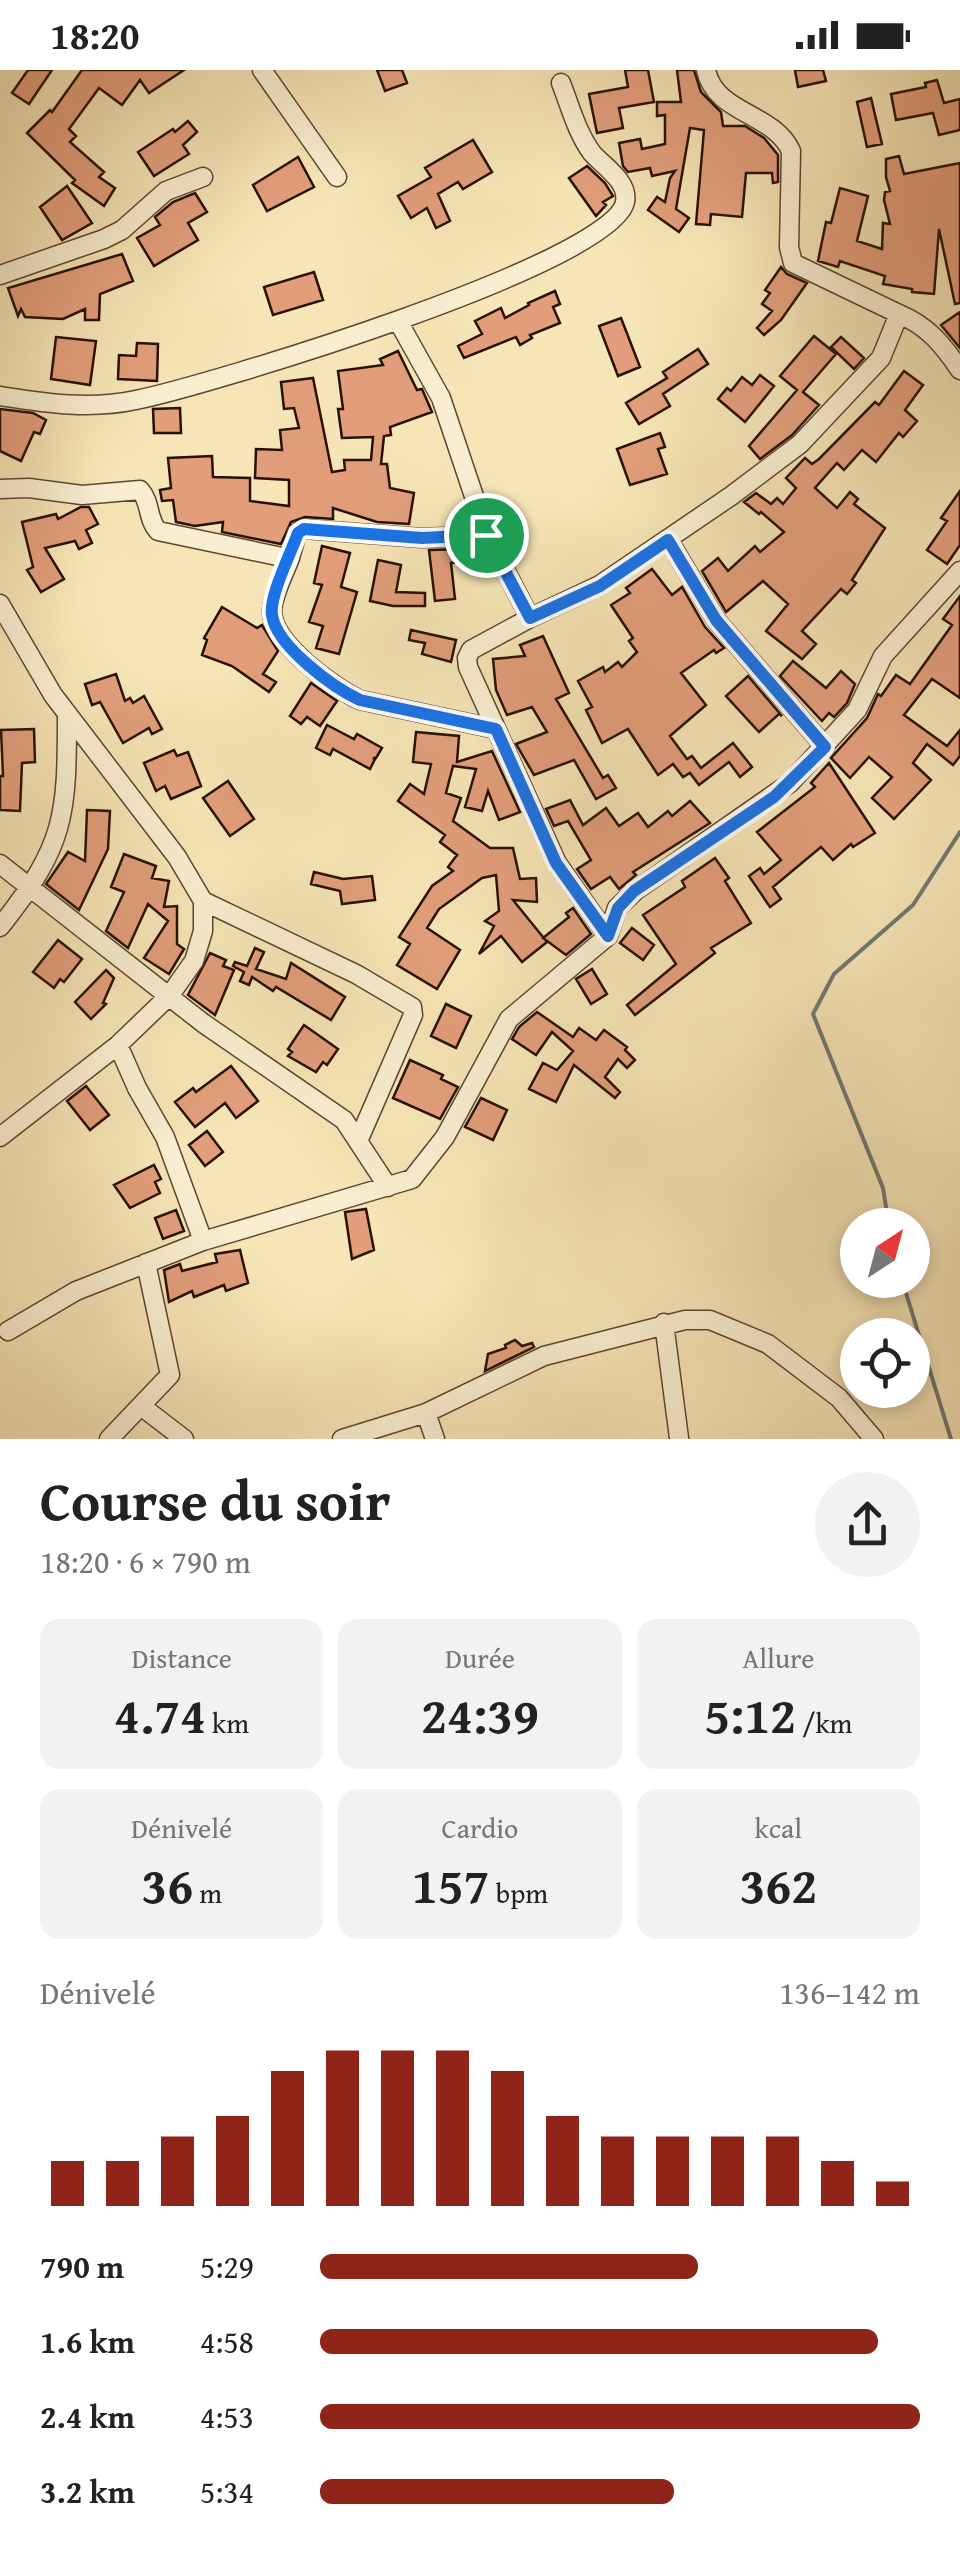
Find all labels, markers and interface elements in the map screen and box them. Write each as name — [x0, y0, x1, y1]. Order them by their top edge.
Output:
text: 18:20 — [50, 7, 140, 63]
pin — [444, 493, 529, 578]
icon: arrive — [459, 508, 514, 563]
north arrow — [840, 1208, 930, 1298]
map controls — [840, 1208, 930, 1408]
button: locate — [840, 1318, 930, 1408]
text: Course du soir — [40, 1460, 390, 1540]
button: share — [815, 1472, 920, 1577]
text: 18:20 · 6 × 790 m — [40, 1538, 251, 1585]
text: Distance — [131, 1637, 232, 1678]
text: Durée — [445, 1637, 515, 1678]
text: Allure — [742, 1637, 814, 1678]
text: 4.74 — [114, 1678, 206, 1751]
text: 24:39 — [421, 1678, 539, 1751]
text: 5:12 — [704, 1678, 796, 1751]
text: km — [206, 1702, 249, 1743]
text: /km — [796, 1702, 852, 1743]
text: Dénivelé — [131, 1807, 232, 1848]
text: Cardio — [442, 1807, 518, 1848]
text: kcal — [754, 1807, 802, 1848]
text: 36 — [141, 1848, 193, 1921]
text: 157 — [412, 1848, 490, 1921]
text: 362 — [739, 1848, 817, 1921]
text: m — [193, 1872, 222, 1913]
text: bpm — [490, 1872, 548, 1913]
text: Dénivelé — [40, 1969, 156, 2016]
text: 136–142 m — [779, 1969, 920, 2016]
text: 790 m — [40, 2243, 124, 2290]
text: 5:29 — [200, 2243, 254, 2290]
text: 1.6 km — [40, 2318, 135, 2365]
text: 4:58 — [200, 2318, 254, 2365]
text: 2.4 km — [40, 2393, 135, 2440]
text: 4:53 — [200, 2393, 254, 2440]
text: 3.2 km — [40, 2468, 135, 2515]
text: 5:34 — [200, 2468, 254, 2515]

